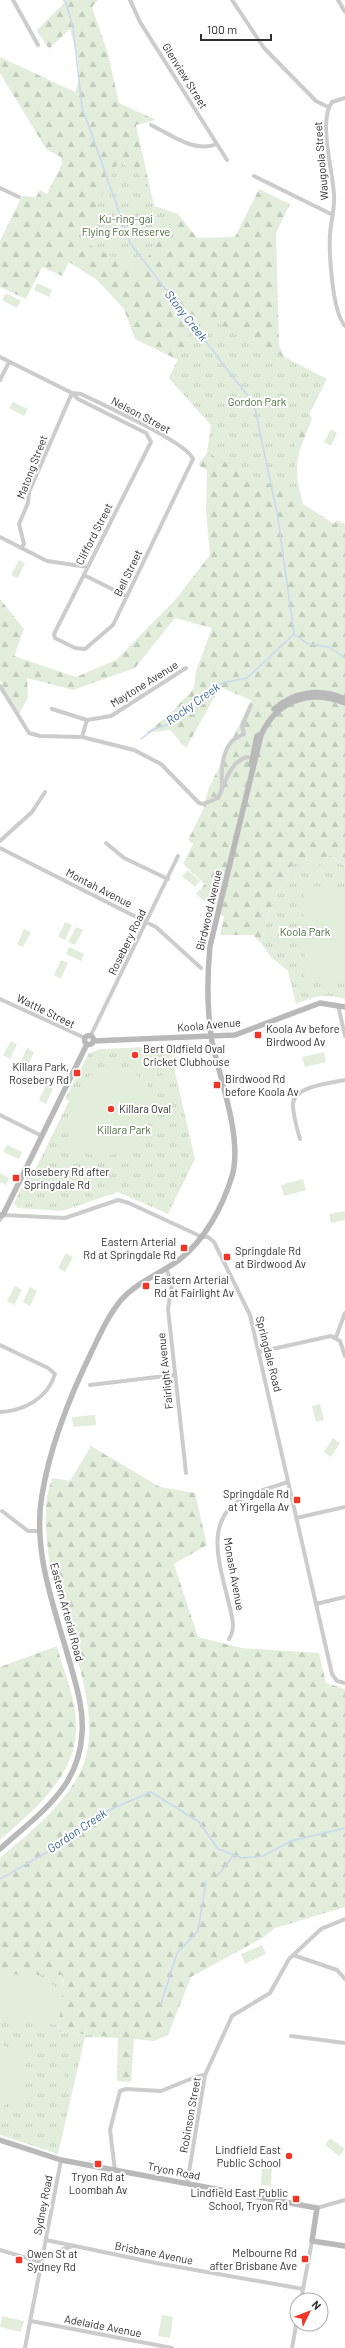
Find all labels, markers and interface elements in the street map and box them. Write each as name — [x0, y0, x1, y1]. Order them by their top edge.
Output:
scale bar — [201, 16, 271, 42]
text: 100 m — [207, 22, 237, 36]
street label: Glenview Street — [160, 41, 211, 111]
street label: Waugoola Street — [311, 121, 330, 201]
park label: Ku-ring-gai Flying Fox Reserve — [82, 212, 170, 238]
water label: Stony Creek — [163, 287, 211, 344]
street label: Nelson Street — [109, 393, 173, 436]
park label: Gordon Park — [228, 395, 287, 408]
street label: Matong Street — [13, 433, 50, 501]
street label: Clifford Street — [72, 501, 115, 567]
street label: Bell Street — [111, 547, 144, 598]
street label: Maytone Avenue — [108, 658, 180, 710]
water label: Rocky Creek — [163, 679, 222, 727]
street label: Montah Avenue — [64, 865, 135, 910]
street label: Birdwood Avenue — [193, 868, 224, 952]
street label: Rosebery Road — [105, 907, 148, 977]
park label: Koola Park — [280, 925, 331, 938]
street label: Wattle Street — [15, 991, 78, 1030]
street label: Koola Avenue — [177, 1015, 241, 1034]
place label: Koola Av before Birdwood Av — [266, 1022, 340, 1048]
marker: Koola Av before Birdwood Av — [253, 1030, 263, 1040]
place label: Bert Oldfield Oval Cricket Clubhouse — [143, 1042, 230, 1068]
marker: Bert Oldfield Oval Cricket Clubhouse — [130, 1050, 140, 1060]
place label: Killara Park, Rosebery Rd — [9, 1060, 69, 1086]
marker: Killara Park, Rosebery Rd — [72, 1068, 82, 1078]
place label: Birdwood Rd before Koola Av — [225, 1072, 299, 1098]
marker: Birdwood Rd before Koola Av — [212, 1080, 222, 1090]
place label: Killara Oval — [119, 1102, 171, 1115]
marker: Killara Oval — [106, 1104, 116, 1114]
park label: Killara Park — [97, 1123, 151, 1136]
place label: Rosebery Rd after Springdale Rd — [24, 1165, 109, 1191]
marker: Rosebery Rd after Springdale Rd — [11, 1173, 21, 1183]
place label: Eastern Arterial Rd at Springdale Rd — [83, 1235, 176, 1261]
marker: Eastern Arterial Rd at Springdale Rd — [179, 1243, 189, 1253]
place label: Springdale Rd at Birdwood Av — [235, 1244, 306, 1270]
marker: Springdale Rd at Birdwood Av — [222, 1252, 232, 1262]
place label: Eastern Arterial Rd at Fairlight Av — [154, 1273, 234, 1299]
marker: Eastern Arterial Rd at Fairlight Av — [141, 1281, 151, 1291]
street label: Springdale Road — [254, 1315, 285, 1393]
street label: Fairlight Avenue — [154, 1332, 175, 1410]
place label: Springdale Rd at Yirgella Av — [223, 1487, 289, 1513]
marker: Springdale Rd at Yirgella Av — [292, 1495, 302, 1505]
street label: Monash Avenue — [222, 1536, 247, 1612]
street label: Eastern Arterial Road — [48, 1561, 87, 1663]
water label: Gordon Creek — [44, 1805, 109, 1855]
street label: Robinson Street — [176, 2076, 203, 2154]
place label: Lindfield East Public School — [215, 2143, 281, 2169]
marker: Lindfield East Public School — [284, 2151, 294, 2161]
marker: Tryon Rd at Loombah Av — [93, 2159, 103, 2169]
street label: Tryon Road — [147, 2159, 202, 2182]
place label: Tryon Rd at Loombah Av — [69, 2170, 127, 2196]
street label: Sydney Road — [30, 2174, 55, 2236]
place label: Lindfield East Public School, Tryon Rd — [191, 2186, 288, 2212]
marker: Lindfield East Public School, Tryon Rd — [291, 2194, 301, 2204]
street label: Brisbane Avenue — [114, 2239, 194, 2266]
place label: Melbourne Rd after Brisbane Ave — [210, 2246, 297, 2272]
place label: Owen St at Sydney Rd — [27, 2247, 78, 2273]
marker: Melbourne Rd after Brisbane Ave — [300, 2254, 310, 2264]
marker: Owen St at Sydney Rd — [14, 2255, 24, 2265]
north arrow — [289, 2292, 329, 2332]
text: N — [309, 2298, 324, 2312]
street label: Adelaide Avenue — [63, 2312, 143, 2339]

